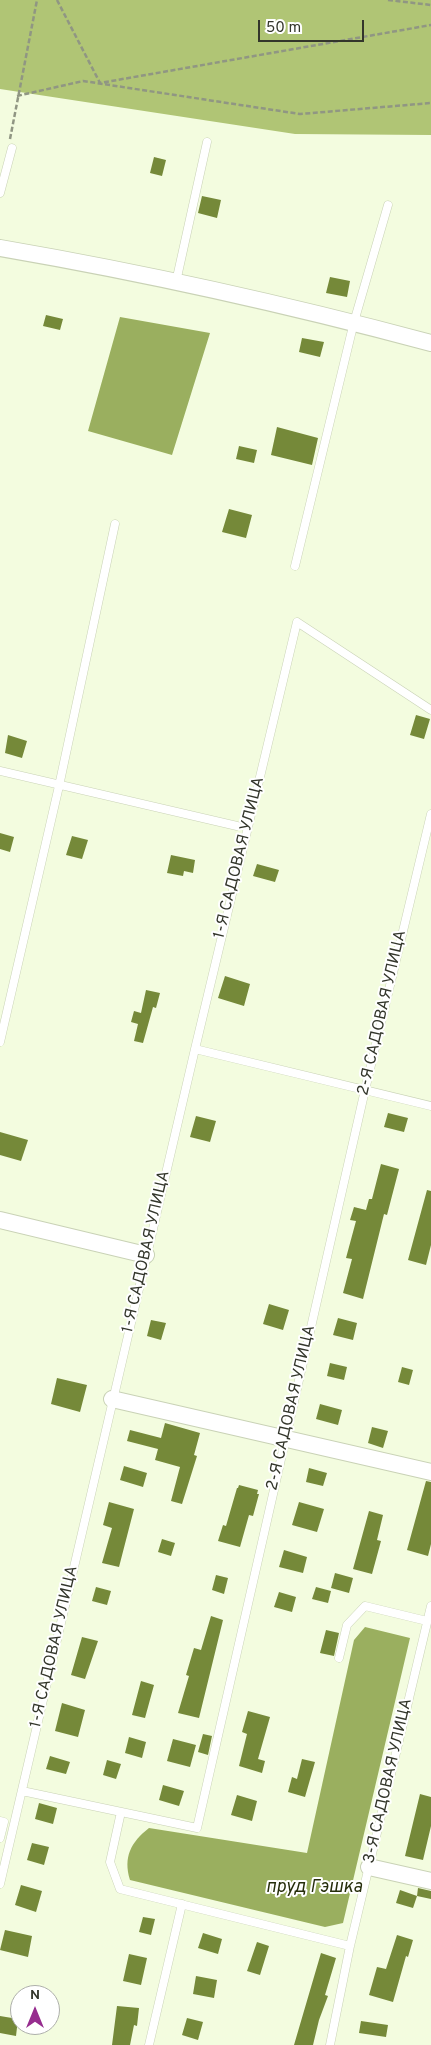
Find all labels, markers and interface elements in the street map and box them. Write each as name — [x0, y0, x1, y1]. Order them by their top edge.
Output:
scale bar — [261, 10, 367, 42]
text: 50 m — [266, 19, 301, 38]
street label: 1-Я САДОВАЯ УЛИЦА — [211, 775, 269, 941]
street label: 2-Я САДОВАЯ УЛИЦА — [355, 929, 411, 1097]
street label: 1-Я САДОВАЯ УЛИЦА — [119, 1169, 175, 1335]
street label: 2-Я САДОВАЯ УЛИЦА — [264, 1324, 320, 1492]
street label: 1-Я САДОВАЯ УЛИЦА — [27, 1564, 83, 1730]
street label: 3-Я САДОВАЯ УЛИЦА — [361, 1697, 417, 1865]
water label: пруд Гэшка — [266, 1877, 362, 1899]
north arrow — [10, 1985, 60, 2035]
text: N — [30, 1987, 40, 2004]

